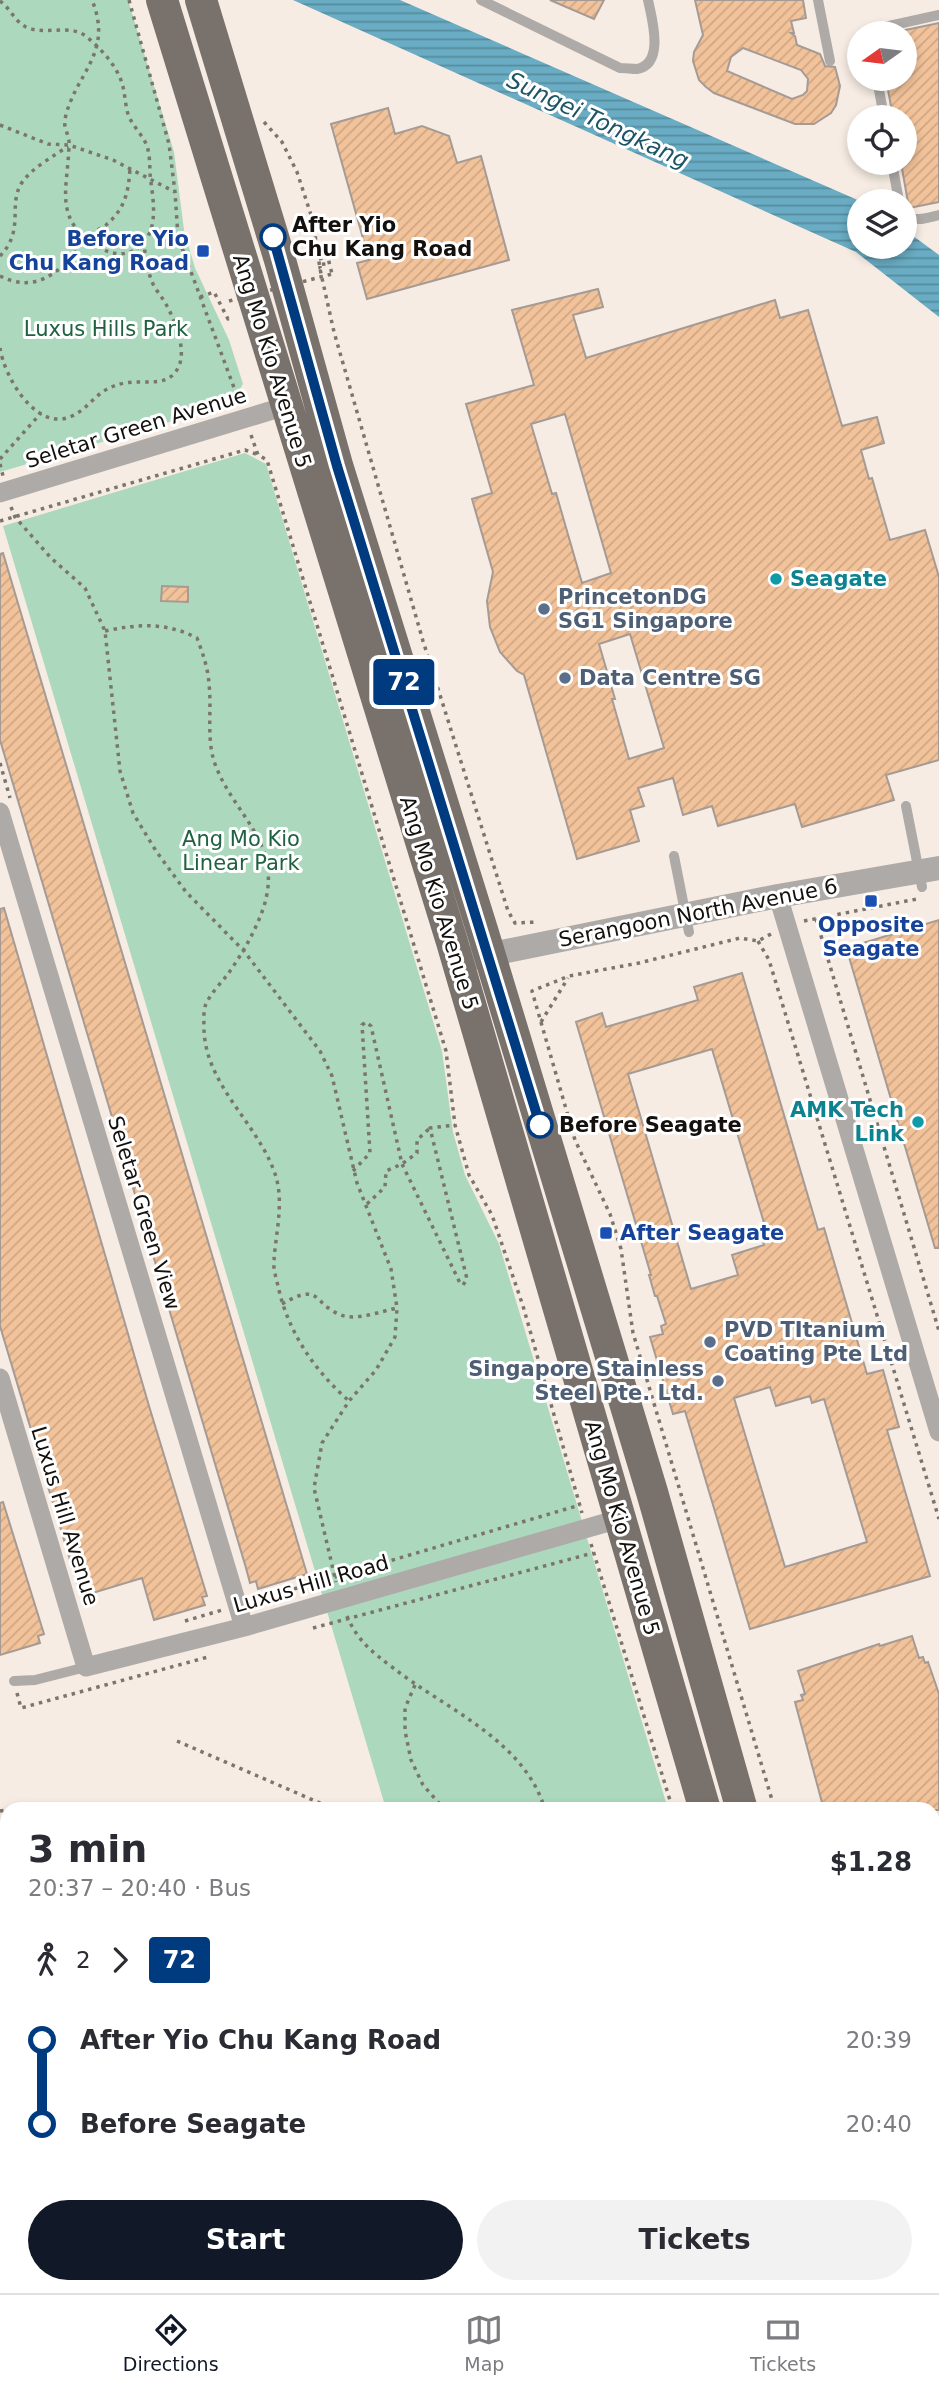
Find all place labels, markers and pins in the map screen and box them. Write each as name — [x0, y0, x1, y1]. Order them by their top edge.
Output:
place label: After Yio Chu Kang Road — [292, 213, 472, 261]
marker: After Yio Chu Kang Road — [260, 224, 286, 250]
place label: Before Yio Chu Kang Road — [9, 227, 189, 275]
marker: Before Yio Chu Kang Road — [195, 243, 211, 259]
place label: Seagate — [790, 567, 887, 591]
marker: Seagate — [768, 571, 784, 587]
place label: PrincetonDG SG1 Singapore — [558, 585, 733, 633]
marker: PrincetonDG SG1 Singapore — [536, 601, 552, 617]
place label: Data Centre SG — [579, 666, 761, 690]
marker: Data Centre SG — [557, 670, 573, 686]
marker: Opposite Seagate — [863, 893, 879, 909]
place label: Opposite Seagate — [818, 913, 924, 961]
place label: AMK Tech Link — [790, 1098, 905, 1146]
marker: Before Seagate — [527, 1112, 553, 1138]
place label: Before Seagate — [559, 1113, 742, 1137]
marker: AMK Tech Link — [910, 1114, 926, 1130]
place label: After Seagate — [620, 1221, 784, 1245]
marker: After Seagate — [598, 1225, 614, 1241]
place label: PVD TItanium Coating Pte Ltd — [724, 1318, 908, 1366]
marker: PVD TItanium Coating Pte Ltd — [702, 1334, 718, 1350]
place label: Singapore Stainless Steel Pte. Ltd. — [468, 1357, 704, 1405]
marker: Singapore Stainless Steel Pte. Ltd. — [710, 1373, 726, 1389]

